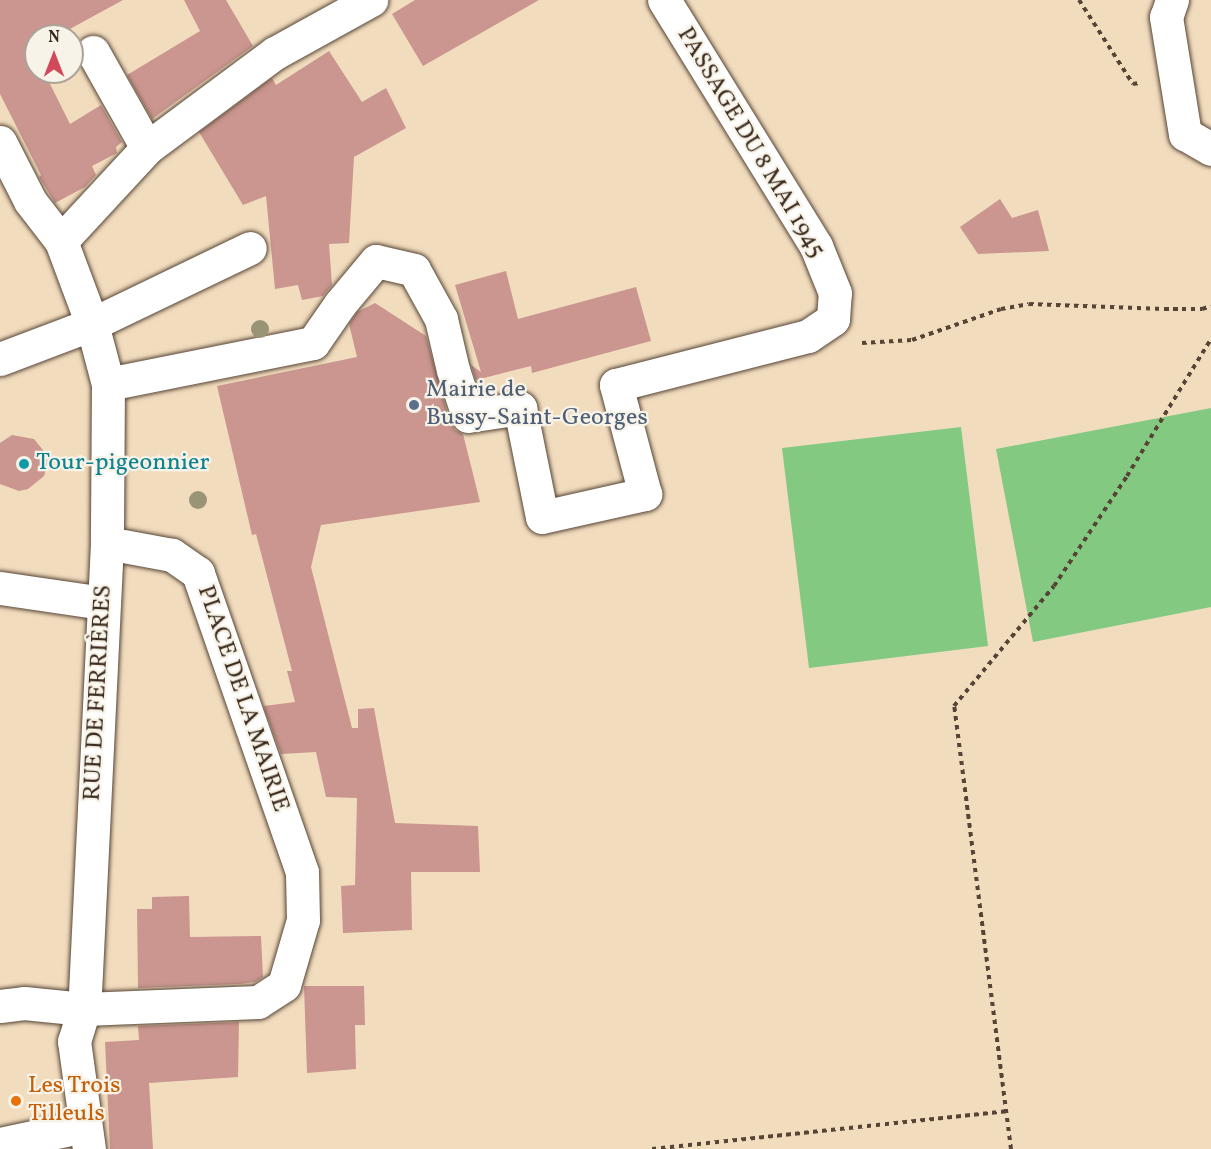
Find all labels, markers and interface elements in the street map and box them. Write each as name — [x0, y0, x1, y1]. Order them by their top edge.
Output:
street label: PASSAGE DU 8 MAI 1945 — [670, 23, 830, 263]
north arrow — [24, 24, 84, 84]
text: N — [48, 27, 60, 49]
place label: Mairie de Bussy-Saint-Georges — [426, 377, 648, 433]
marker: Mairie de Bussy-Saint-Georges — [407, 398, 421, 412]
place label: Tour-pigeonnier — [36, 450, 209, 478]
marker: Tour-pigeonnier — [17, 457, 31, 471]
street label: PLACE DE LA MAIRIE — [190, 582, 294, 816]
street label: RUE DE FERRIÈRES — [79, 584, 119, 802]
place label: Les Trois Tilleuls — [28, 1073, 121, 1129]
marker: Les Trois Tilleuls — [9, 1094, 23, 1108]

